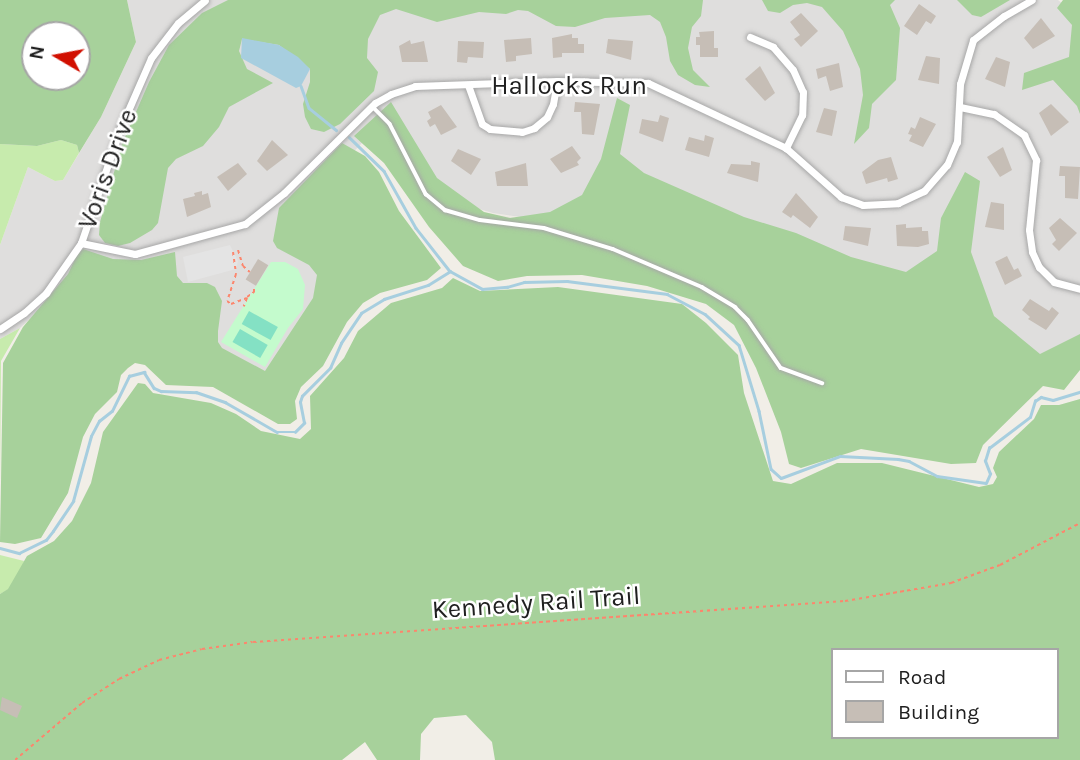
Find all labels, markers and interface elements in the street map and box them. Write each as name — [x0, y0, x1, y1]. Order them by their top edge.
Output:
north arrow — [21, 21, 91, 91]
text: N — [25, 44, 49, 61]
street label: Hallocks Run — [491, 70, 647, 102]
street label: Voris Drive — [72, 105, 144, 233]
street label: Kennedy Rail Trail — [431, 580, 641, 626]
legend — [832, 648, 1059, 739]
text: Road — [898, 665, 946, 689]
text: Building — [898, 700, 979, 724]

